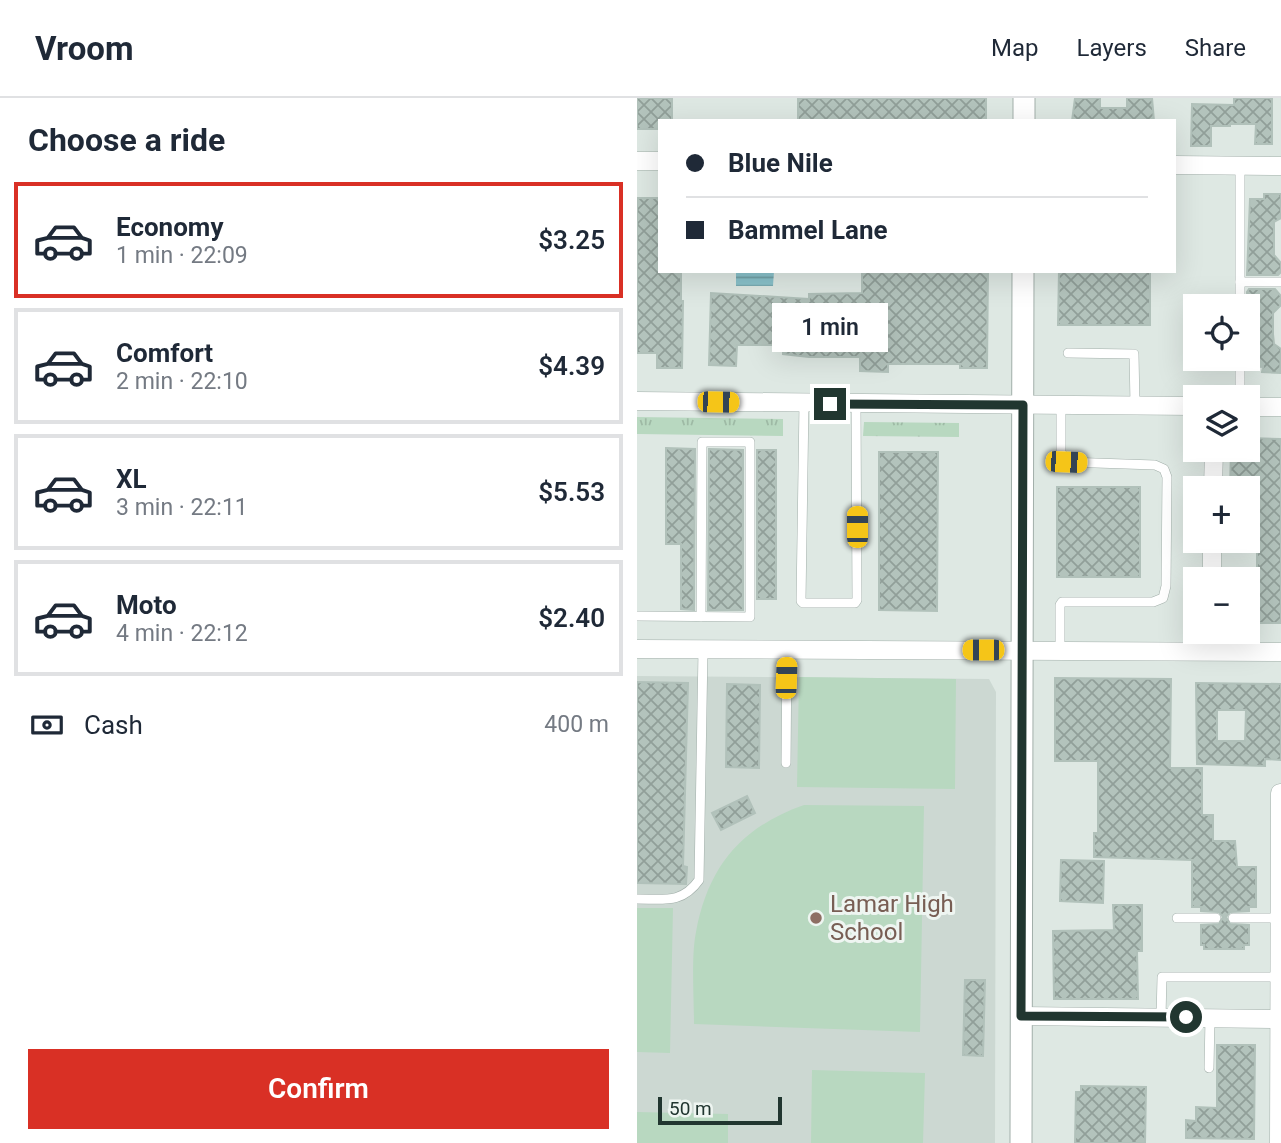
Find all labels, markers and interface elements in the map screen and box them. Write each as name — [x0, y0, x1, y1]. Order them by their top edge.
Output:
text: Vroom — [35, 29, 134, 68]
text: Map — [991, 34, 1039, 62]
text: Layers — [1077, 34, 1147, 62]
text: Share — [1185, 34, 1246, 62]
text: Choose a ride — [28, 121, 225, 159]
text: Blue Nile — [728, 148, 833, 178]
icon: car — [32, 209, 95, 272]
text: Economy — [116, 212, 223, 242]
text: Bammel Lane — [728, 215, 888, 245]
text: $3.25 — [538, 225, 605, 255]
text: 1 min · 22:09 — [116, 242, 248, 269]
map controls — [1183, 294, 1260, 644]
button: locate — [1183, 294, 1260, 371]
callout: 1 min — [772, 302, 888, 352]
text: 1 min — [801, 314, 859, 341]
icon: car — [32, 335, 95, 398]
text: Comfort — [116, 338, 213, 368]
text: $4.39 — [538, 351, 605, 381]
text: 2 min · 22:10 — [116, 368, 248, 395]
button: layers — [1183, 385, 1260, 462]
route end — [814, 388, 846, 420]
car — [697, 391, 740, 413]
car — [1045, 451, 1088, 473]
icon: car — [32, 461, 95, 524]
text: XL — [116, 464, 147, 494]
button: + — [1183, 476, 1260, 553]
text: $5.53 — [538, 477, 605, 507]
text: 3 min · 22:11 — [116, 494, 248, 521]
car — [847, 506, 868, 548]
button: − — [1183, 567, 1260, 644]
icon: car — [32, 587, 95, 650]
text: Moto — [116, 590, 177, 620]
text: $2.40 — [538, 603, 605, 633]
text: 4 min · 22:12 — [116, 620, 248, 647]
car — [963, 640, 1005, 661]
car — [775, 657, 798, 699]
icon: cash — [28, 706, 66, 744]
text: Cash — [84, 710, 143, 740]
text: 400 m — [544, 711, 609, 738]
place label: Lamar High School — [830, 890, 954, 946]
marker: Lamar High School — [808, 910, 824, 926]
route start — [1170, 1001, 1202, 1033]
button: Confirm — [28, 1049, 609, 1129]
scale bar — [658, 1094, 782, 1126]
text: 50 m — [669, 1097, 712, 1120]

